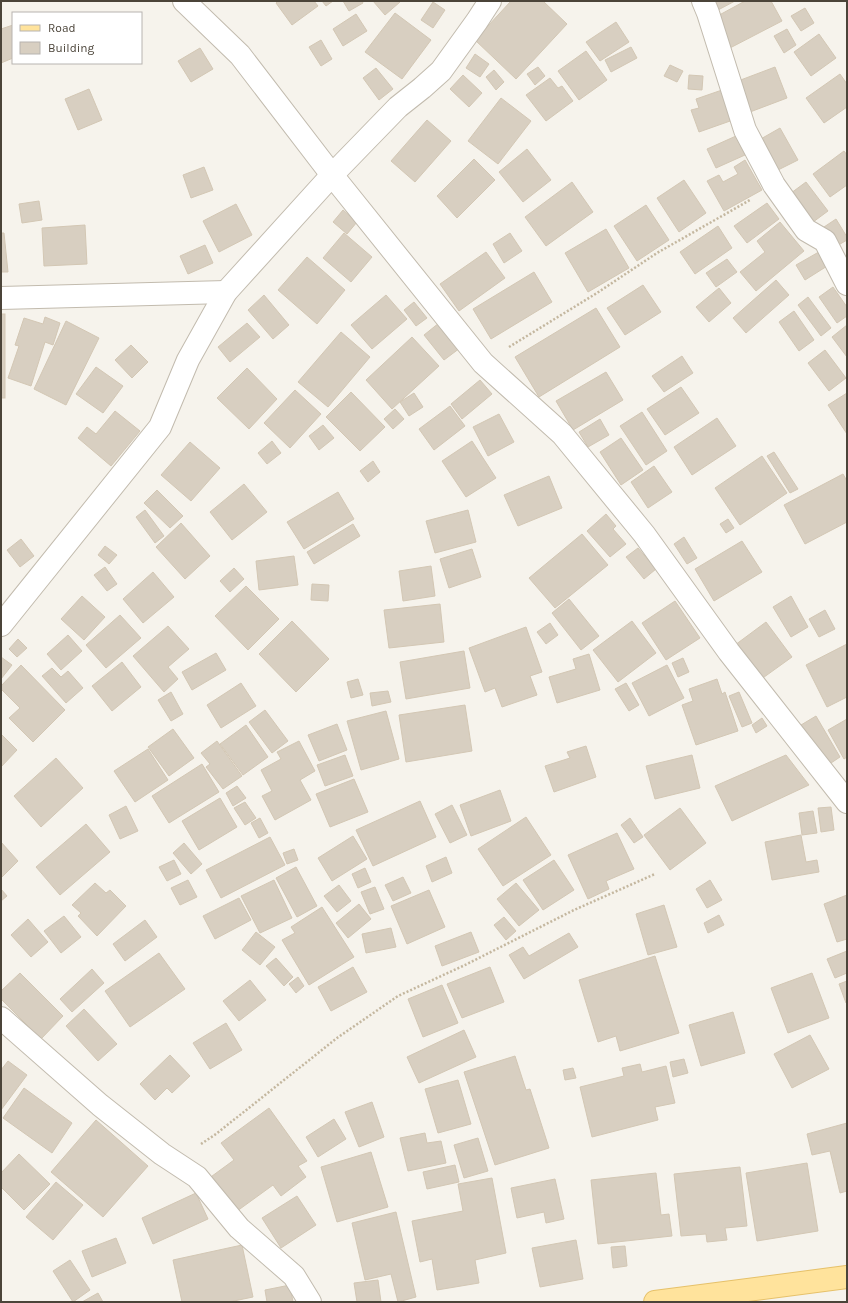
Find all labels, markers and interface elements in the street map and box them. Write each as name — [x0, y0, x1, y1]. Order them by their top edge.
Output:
legend — [12, 12, 142, 64]
text: Road — [48, 21, 76, 35]
text: Building — [48, 41, 95, 55]

